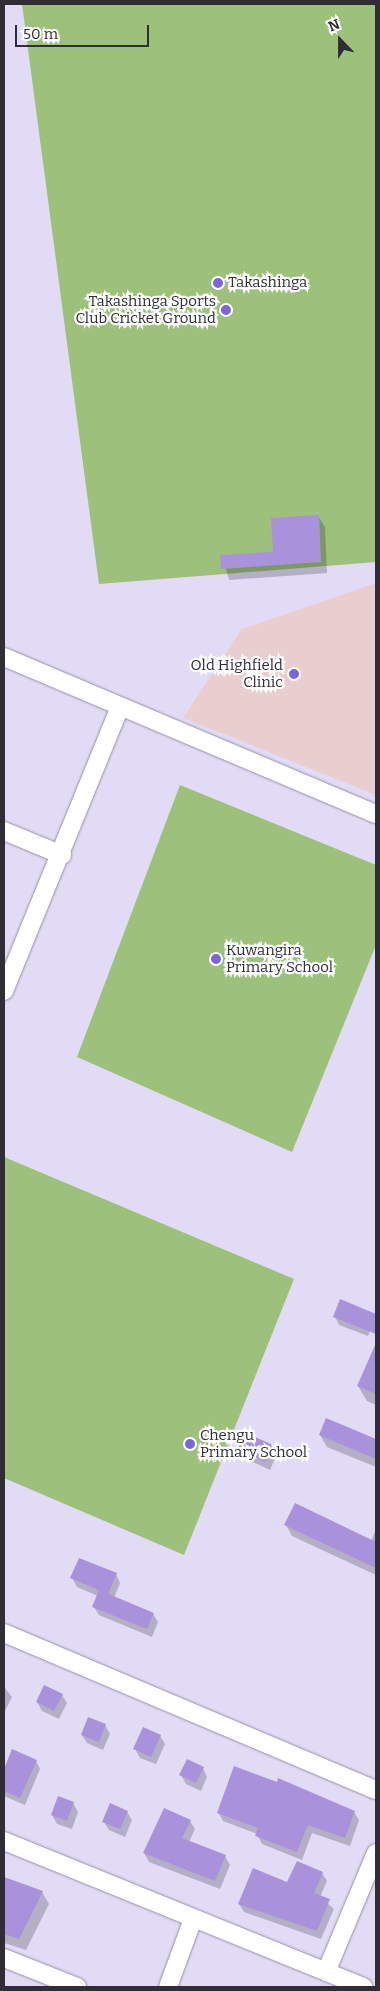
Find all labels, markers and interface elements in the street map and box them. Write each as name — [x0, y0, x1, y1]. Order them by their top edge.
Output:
scale bar — [18, 15, 151, 47]
north arrow — [315, 15, 365, 65]
text: N — [326, 16, 342, 36]
text: 50 m — [23, 25, 58, 43]
place label: Takashinga — [228, 274, 307, 292]
marker: Takashinga — [212, 277, 224, 289]
place label: Takashinga Sports Club Cricket Ground — [76, 292, 216, 327]
marker: Takashinga Sports Club Cricket Ground — [220, 304, 232, 316]
place label: Old Highfield Clinic — [191, 656, 283, 691]
marker: Old Highfield Clinic — [287, 667, 301, 681]
place label: Kuwangira Primary School — [226, 941, 333, 976]
marker: Kuwangira Primary School — [210, 953, 222, 965]
place label: Chengu Primary School — [200, 1426, 307, 1461]
marker: Chengu Primary School — [184, 1438, 196, 1450]

